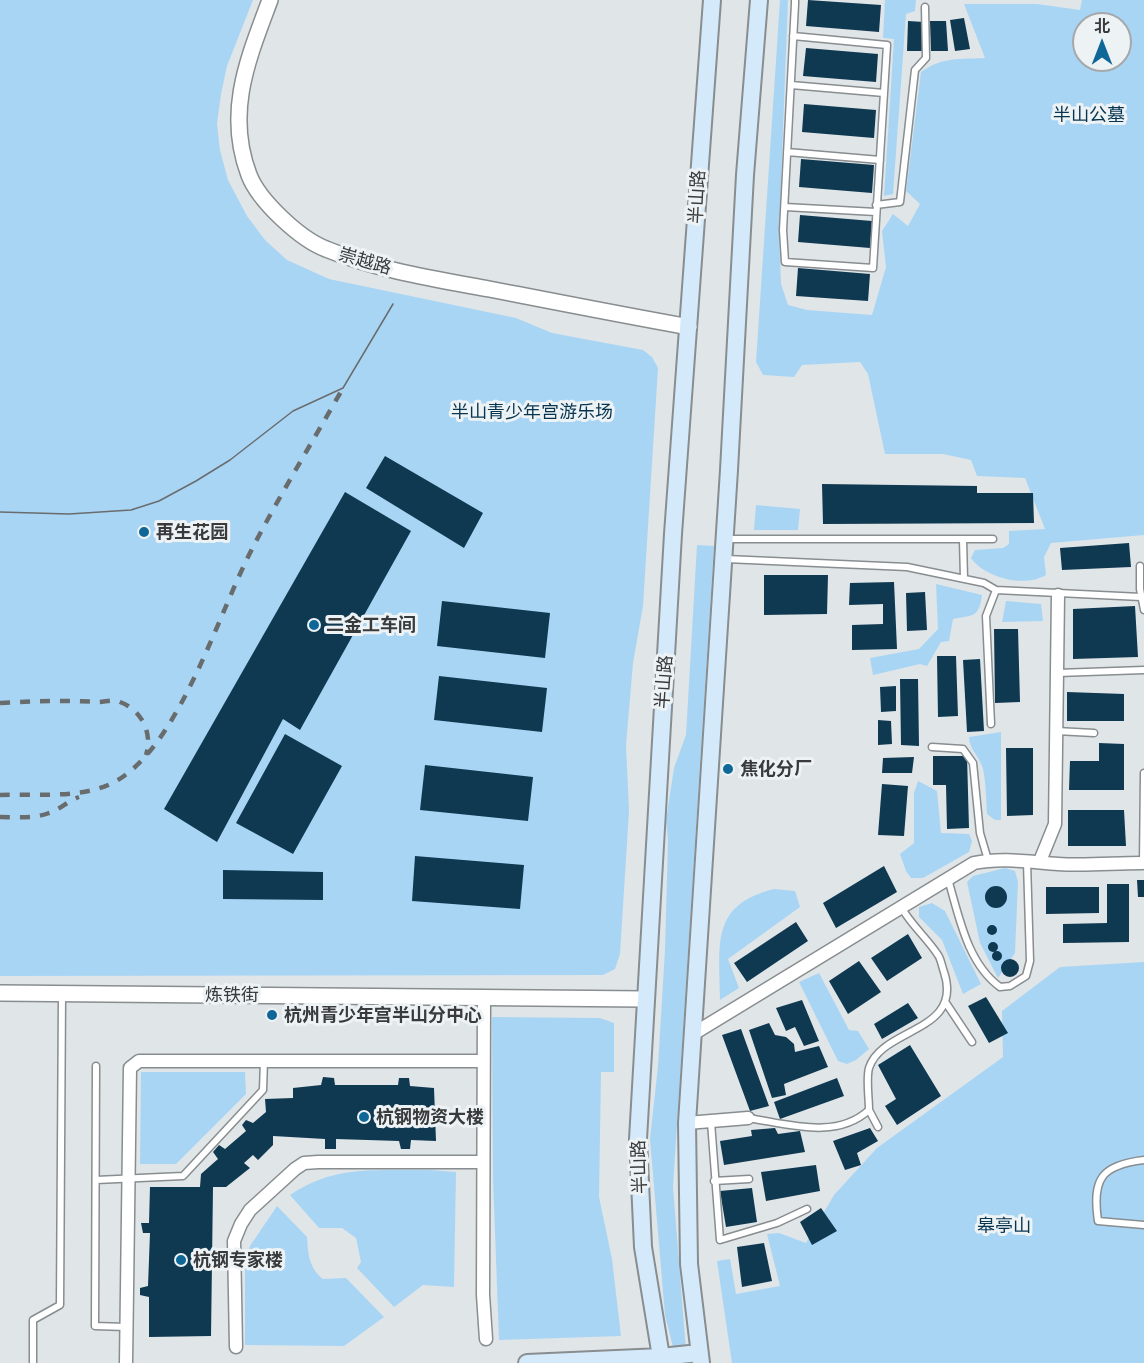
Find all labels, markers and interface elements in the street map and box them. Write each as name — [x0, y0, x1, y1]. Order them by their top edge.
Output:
north arrow — [1072, 12, 1132, 72]
text: 北 — [1094, 16, 1110, 35]
park label: 半山公墓 — [1053, 104, 1125, 126]
street label: 半山路 — [685, 169, 709, 225]
street label: 崇越路 — [336, 243, 394, 279]
park label: 半山青少年宫游乐场 — [451, 401, 613, 423]
place label: 再生花园 — [156, 521, 228, 543]
marker: 再生花园 — [137, 525, 151, 539]
place label: 二金工车间 — [326, 614, 416, 636]
marker: 二金工车间 — [307, 618, 321, 632]
street label: 半山路 — [651, 654, 677, 710]
place label: 焦化分厂 — [740, 758, 812, 780]
marker: 焦化分厂 — [721, 762, 735, 776]
street label: 炼铁街 — [205, 984, 259, 1006]
place label: 杭州青少年宫半山分中心 — [284, 1004, 482, 1026]
marker: 杭州青少年宫半山分中心 — [265, 1008, 279, 1022]
place label: 杭钢物资大楼 — [376, 1106, 484, 1128]
marker: 杭钢物资大楼 — [357, 1110, 371, 1124]
street label: 半山路 — [627, 1140, 651, 1194]
park label: 皋亭山 — [977, 1215, 1031, 1237]
place label: 杭钢专家楼 — [193, 1249, 283, 1271]
marker: 杭钢专家楼 — [174, 1253, 188, 1267]

